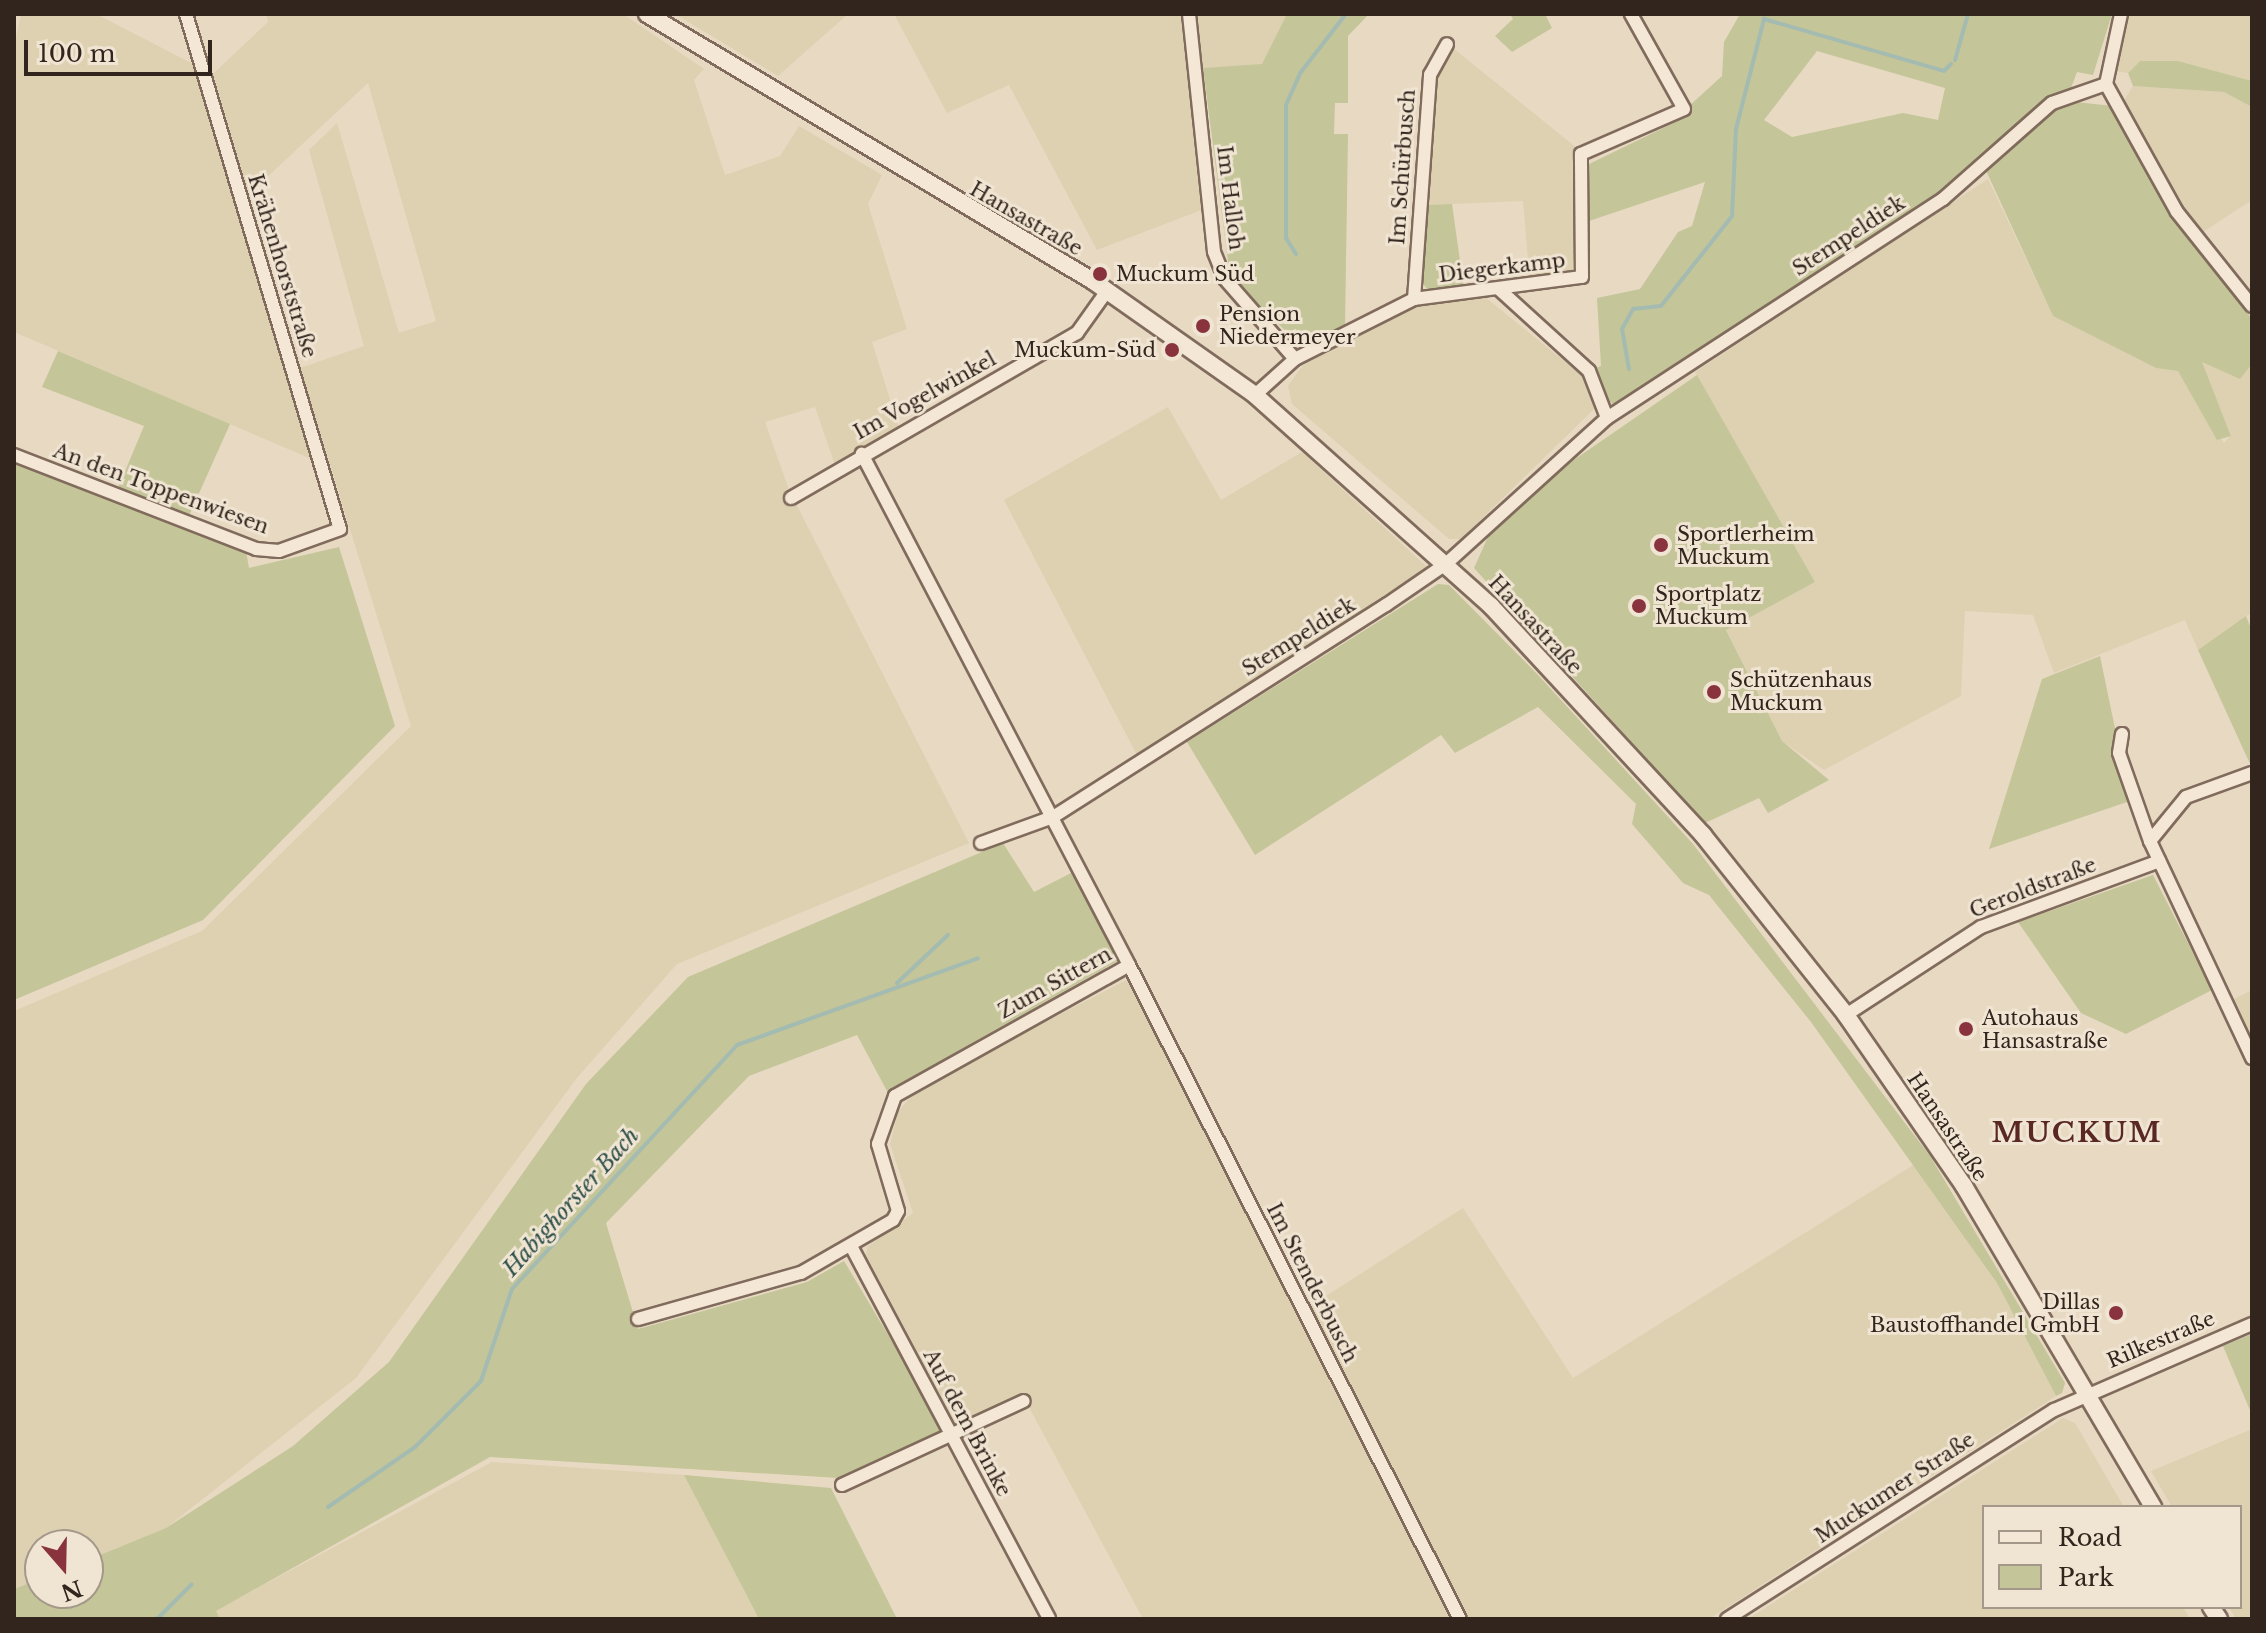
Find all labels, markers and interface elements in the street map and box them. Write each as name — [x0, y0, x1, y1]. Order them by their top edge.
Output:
scale bar — [28, 24, 216, 74]
text: 100 m — [38, 39, 116, 68]
street label: Im Schürbusch — [1386, 88, 1420, 246]
street label: Im Halloh — [1212, 144, 1248, 252]
street label: Krähenhorststraße — [243, 171, 321, 361]
street label: Hansastraße — [965, 177, 1087, 261]
street label: Stempeldiek — [1788, 191, 1910, 281]
street label: Diegerkamp — [1437, 248, 1567, 288]
place label: Muckum Süd — [1116, 262, 1254, 286]
marker: Muckum Süd — [1091, 265, 1109, 283]
place label: Pension Niedermeyer — [1219, 302, 1356, 349]
marker: Pension Niedermeyer — [1194, 317, 1212, 335]
place label: Muckum-Süd — [1014, 338, 1156, 362]
marker: Muckum-Süd — [1163, 341, 1181, 359]
street label: Im Vogelwinkel — [849, 347, 1001, 445]
street label: An den Toppenwiesen — [50, 439, 272, 539]
place label: Sportlerheim Muckum — [1677, 522, 1815, 569]
marker: Sportlerheim Muckum — [1652, 536, 1670, 554]
street label: Hansastraße — [1483, 571, 1587, 679]
place label: Sportplatz Muckum — [1655, 582, 1761, 629]
street label: Stempeldiek — [1238, 593, 1360, 681]
marker: Sportplatz Muckum — [1630, 597, 1648, 615]
place label: Schützenhaus Muckum — [1730, 668, 1872, 715]
marker: Schützenhaus Muckum — [1705, 683, 1723, 701]
street label: Geroldstraße — [1966, 853, 2100, 923]
street label: Zum Sittern — [994, 942, 1116, 1024]
place label: Autohaus Hansastraße — [1982, 1006, 2108, 1053]
marker: Autohaus Hansastraße — [1957, 1020, 1975, 1038]
street label: Hansastraße — [1902, 1068, 1992, 1186]
district label: MUCKUM — [1991, 1116, 2163, 1150]
water label: Habighorster Bach — [497, 1122, 645, 1282]
street label: Im Stenderbusch — [1261, 1199, 1363, 1367]
place label: Dillas Baustoffhandel GmbH — [1870, 1290, 2100, 1337]
marker: Dillas Baustoffhandel GmbH — [2107, 1304, 2125, 1322]
street label: Rilkestraße — [2104, 1307, 2218, 1373]
street label: Auf dem Brinke — [918, 1345, 1016, 1501]
street label: Muckumer Straße — [1811, 1427, 1979, 1549]
legend — [1982, 1505, 2242, 1609]
text: Road — [2058, 1523, 2122, 1552]
north arrow — [24, 1529, 104, 1609]
text: Park — [2058, 1563, 2114, 1592]
text: N — [57, 1574, 86, 1606]

